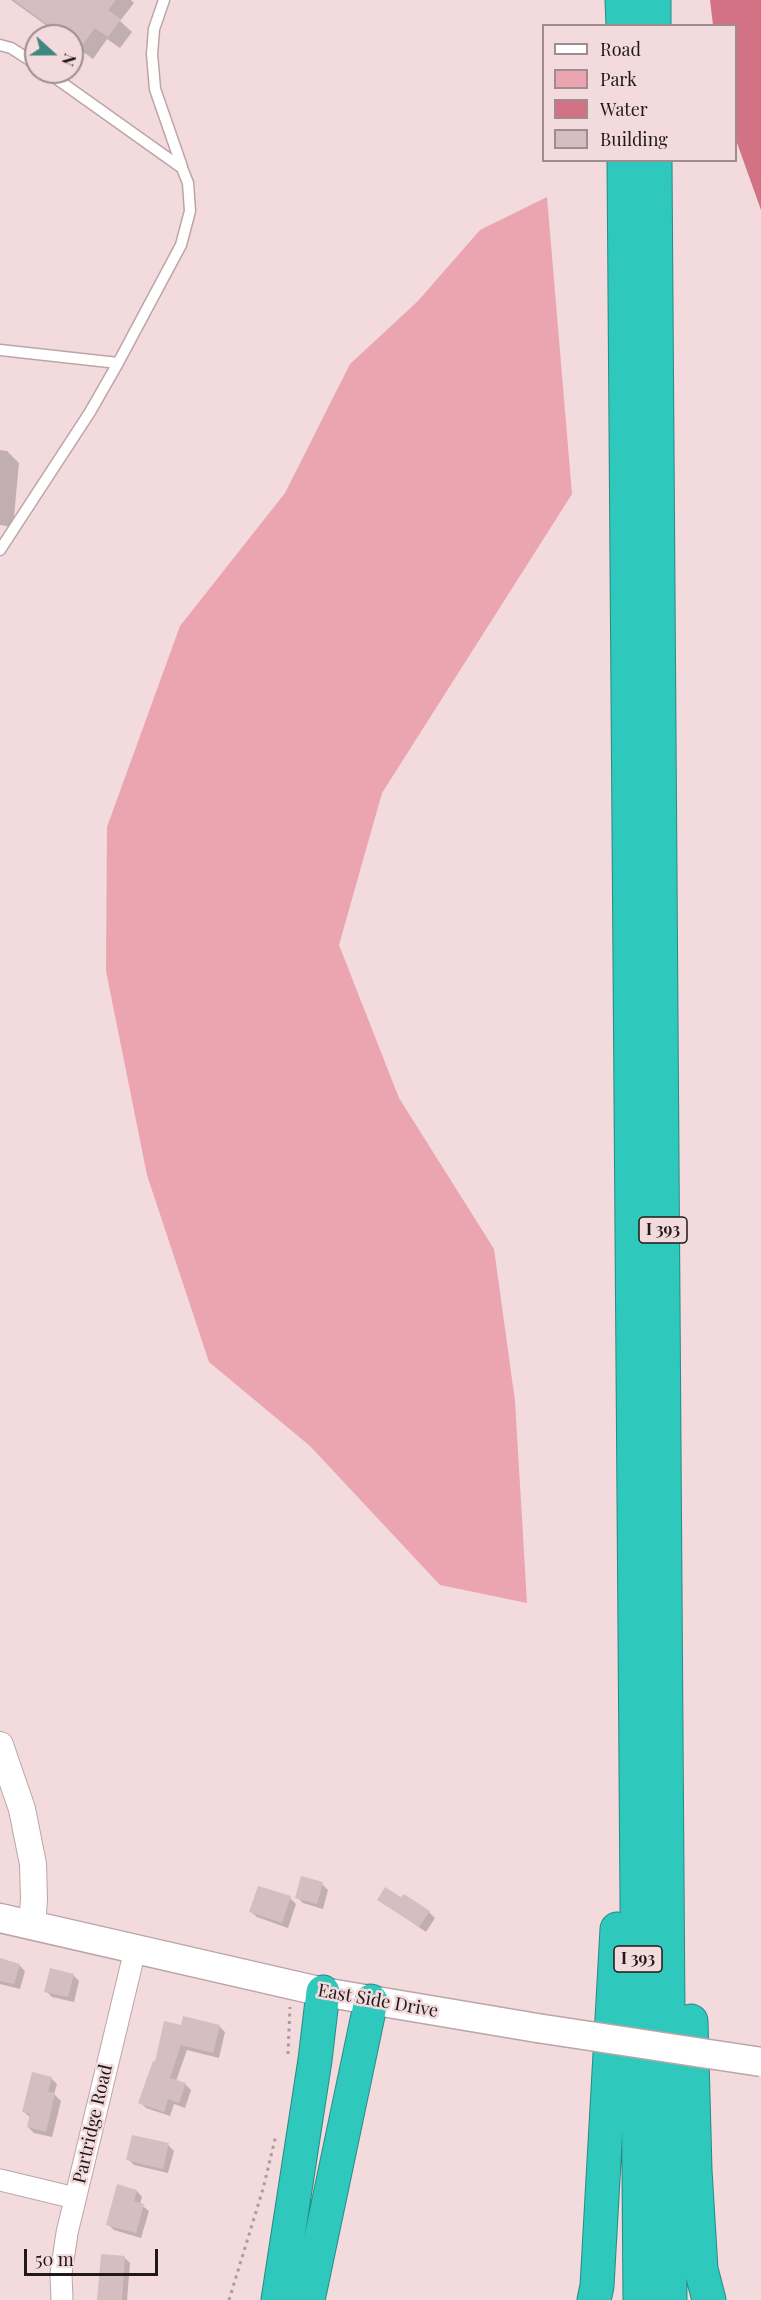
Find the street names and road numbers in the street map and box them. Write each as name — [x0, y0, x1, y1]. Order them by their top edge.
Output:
road number: I 393 — [639, 1217, 687, 1243]
road number: I 393 — [614, 1946, 662, 1972]
street label: East Side Drive — [316, 1980, 440, 2022]
street label: Partridge Road — [69, 2062, 117, 2186]

